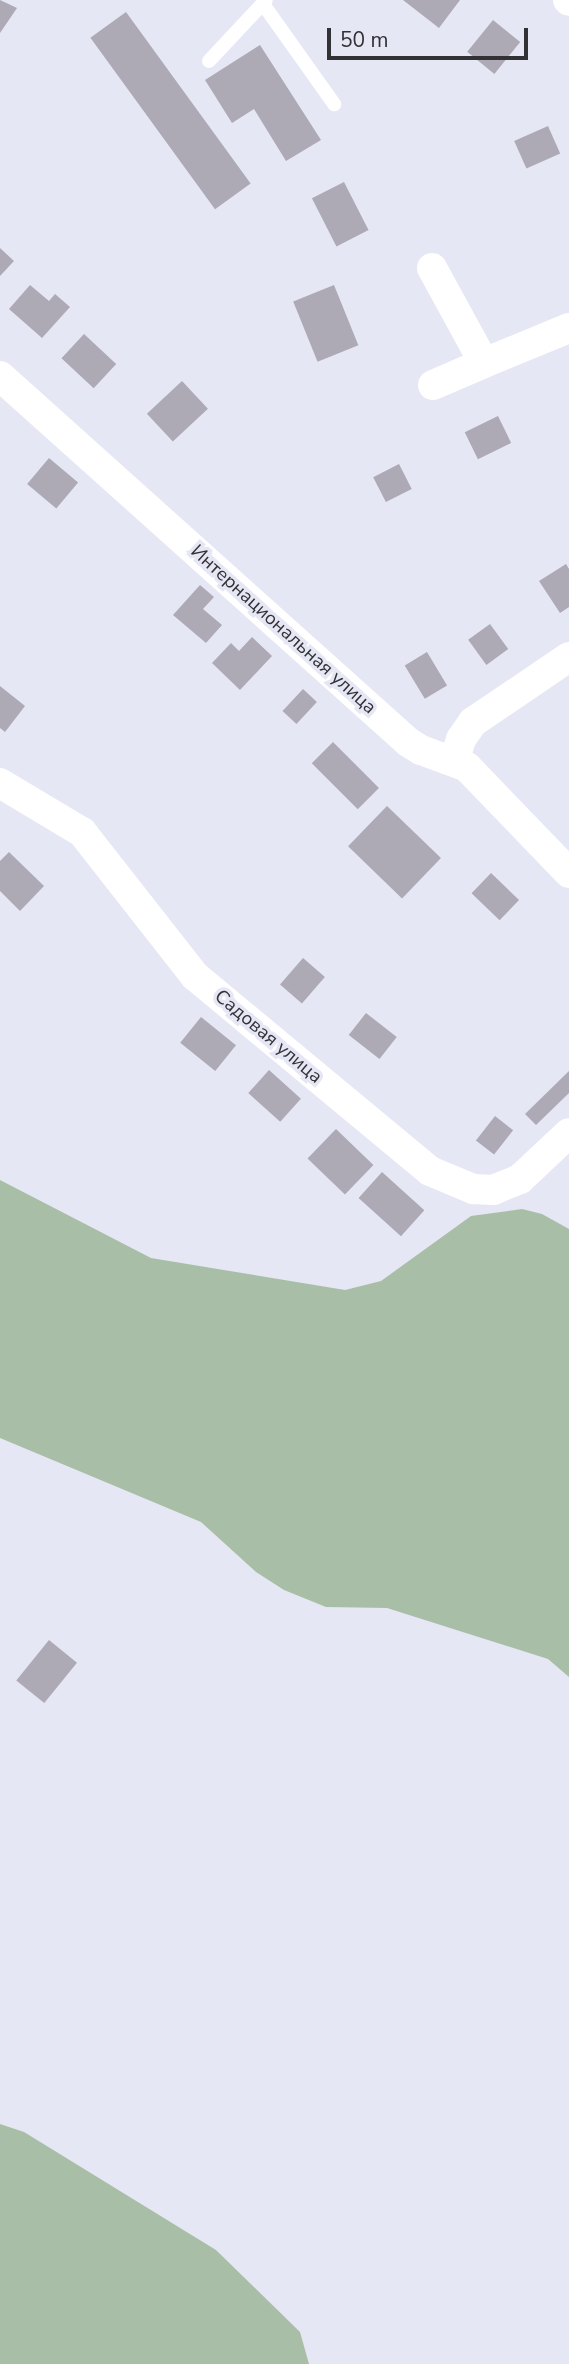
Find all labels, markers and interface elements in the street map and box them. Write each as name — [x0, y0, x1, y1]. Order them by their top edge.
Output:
scale bar — [331, 14, 532, 58]
text: 50 m — [340, 26, 389, 54]
street label: Интернациональная улица — [186, 541, 380, 719]
street label: Садовая улица — [210, 985, 326, 1089]

